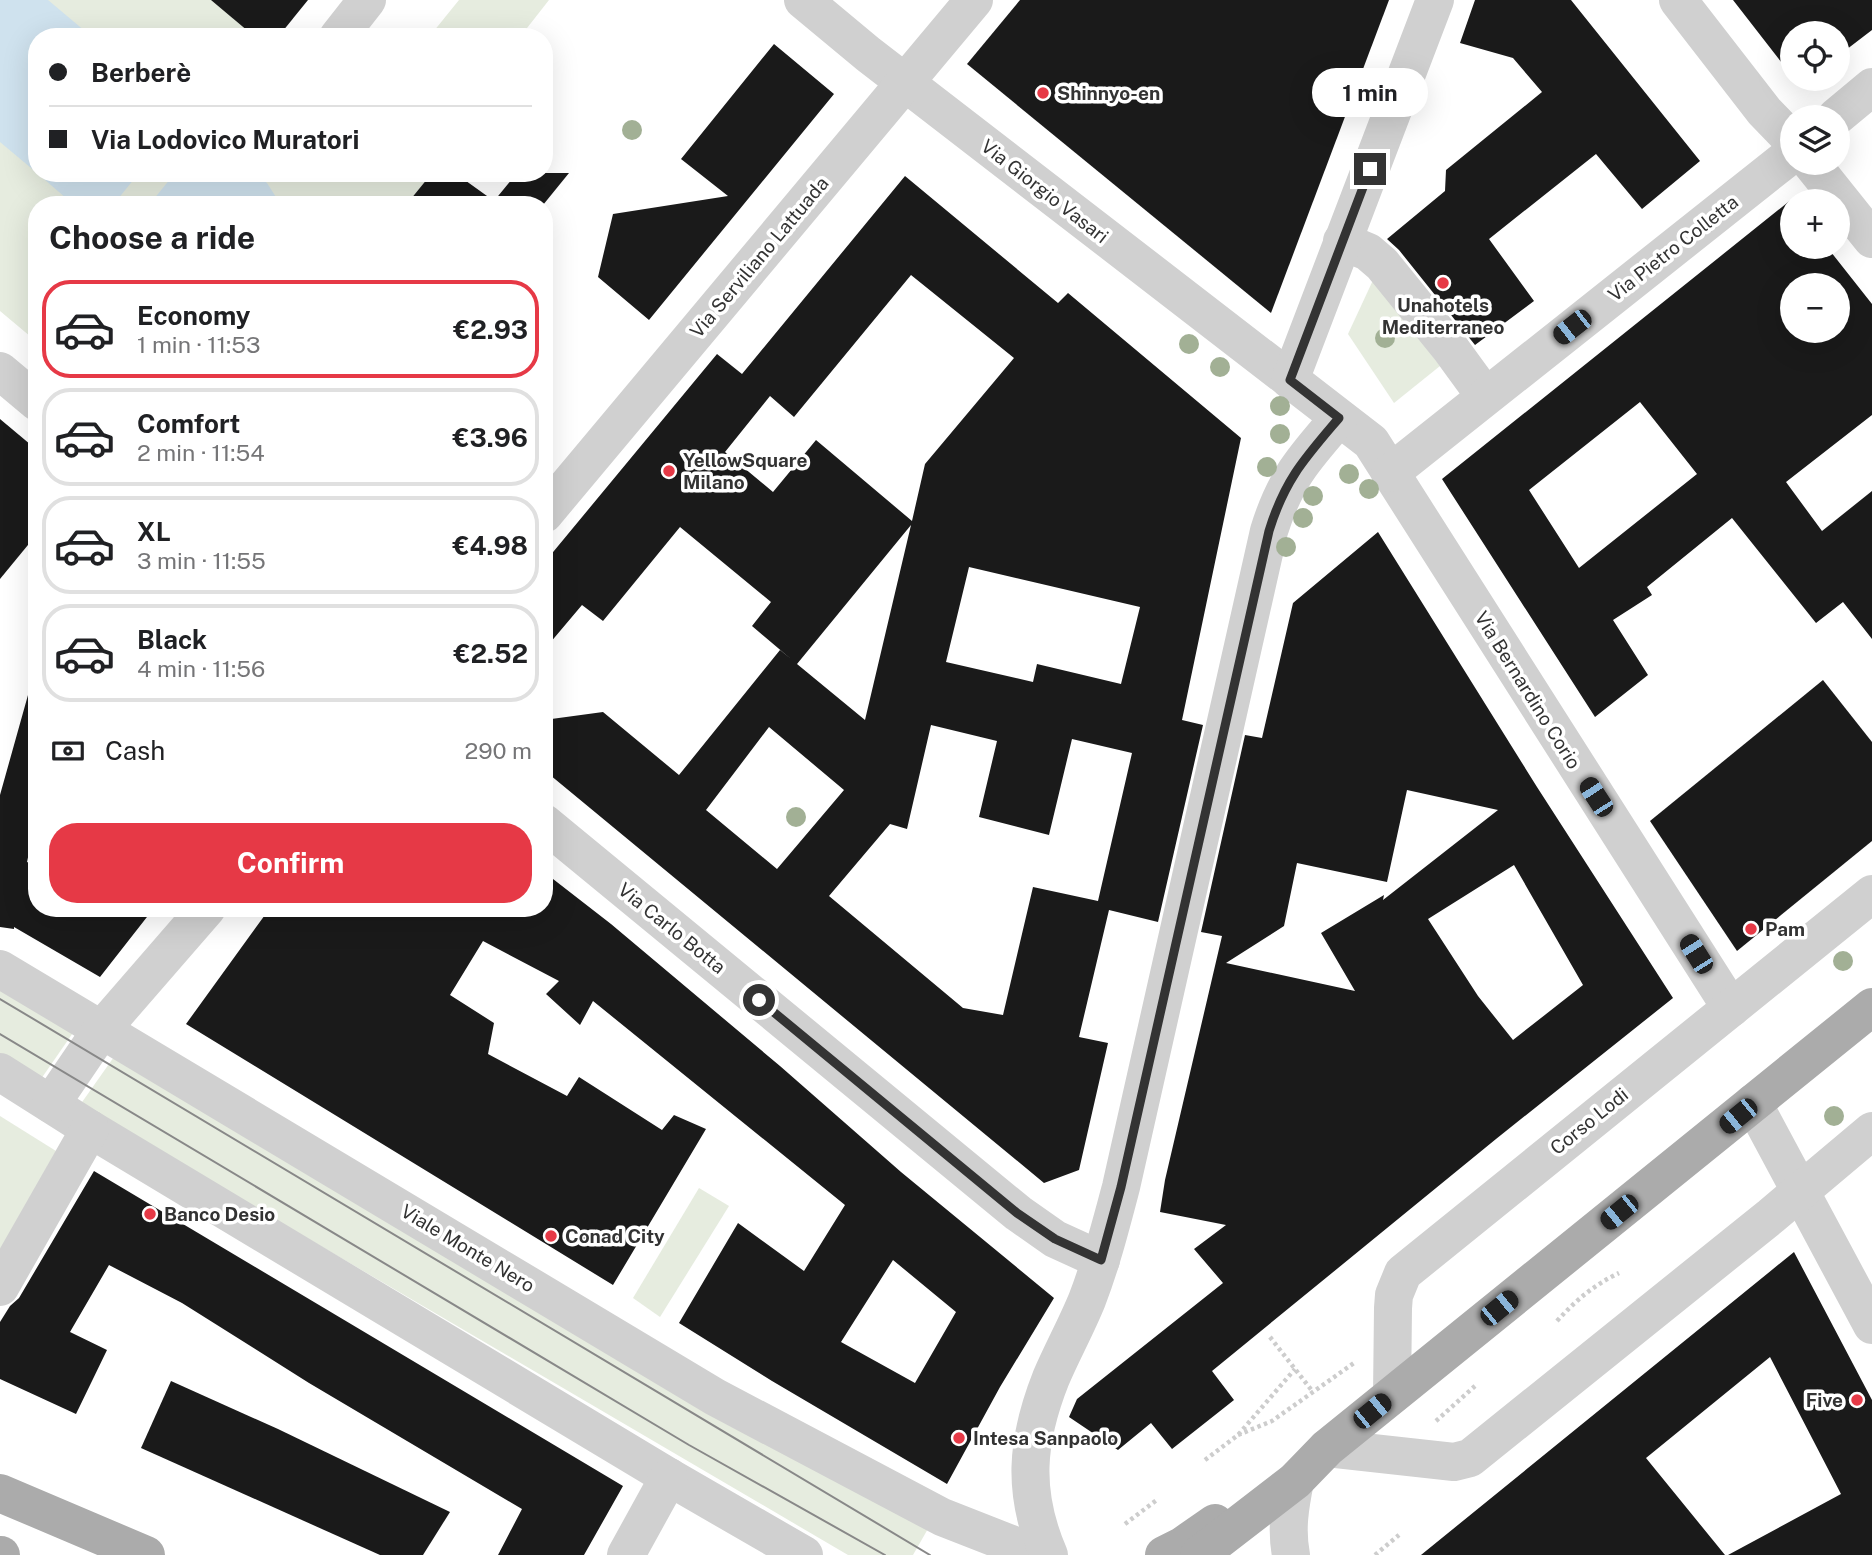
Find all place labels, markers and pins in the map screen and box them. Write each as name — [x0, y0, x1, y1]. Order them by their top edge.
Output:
place label: Shinnyo-en — [1057, 82, 1160, 104]
marker: Shinnyo-en — [1035, 85, 1051, 101]
marker: Unahotels Mediterraneo — [1435, 275, 1451, 291]
place label: Unahotels Mediterraneo — [1382, 294, 1504, 338]
place label: YellowSquare Milano — [683, 449, 808, 493]
marker: YellowSquare Milano — [661, 463, 677, 479]
place label: Pam — [1765, 918, 1805, 940]
marker: Pam — [1743, 921, 1759, 937]
place label: Banco Desio — [164, 1203, 275, 1225]
marker: Banco Desio — [142, 1206, 158, 1222]
place label: Conad City — [565, 1225, 665, 1247]
marker: Conad City — [543, 1228, 559, 1244]
place label: Five — [1806, 1389, 1843, 1411]
marker: Five — [1849, 1392, 1865, 1408]
place label: Intesa Sanpaolo — [973, 1427, 1118, 1449]
marker: Intesa Sanpaolo — [951, 1430, 967, 1446]

